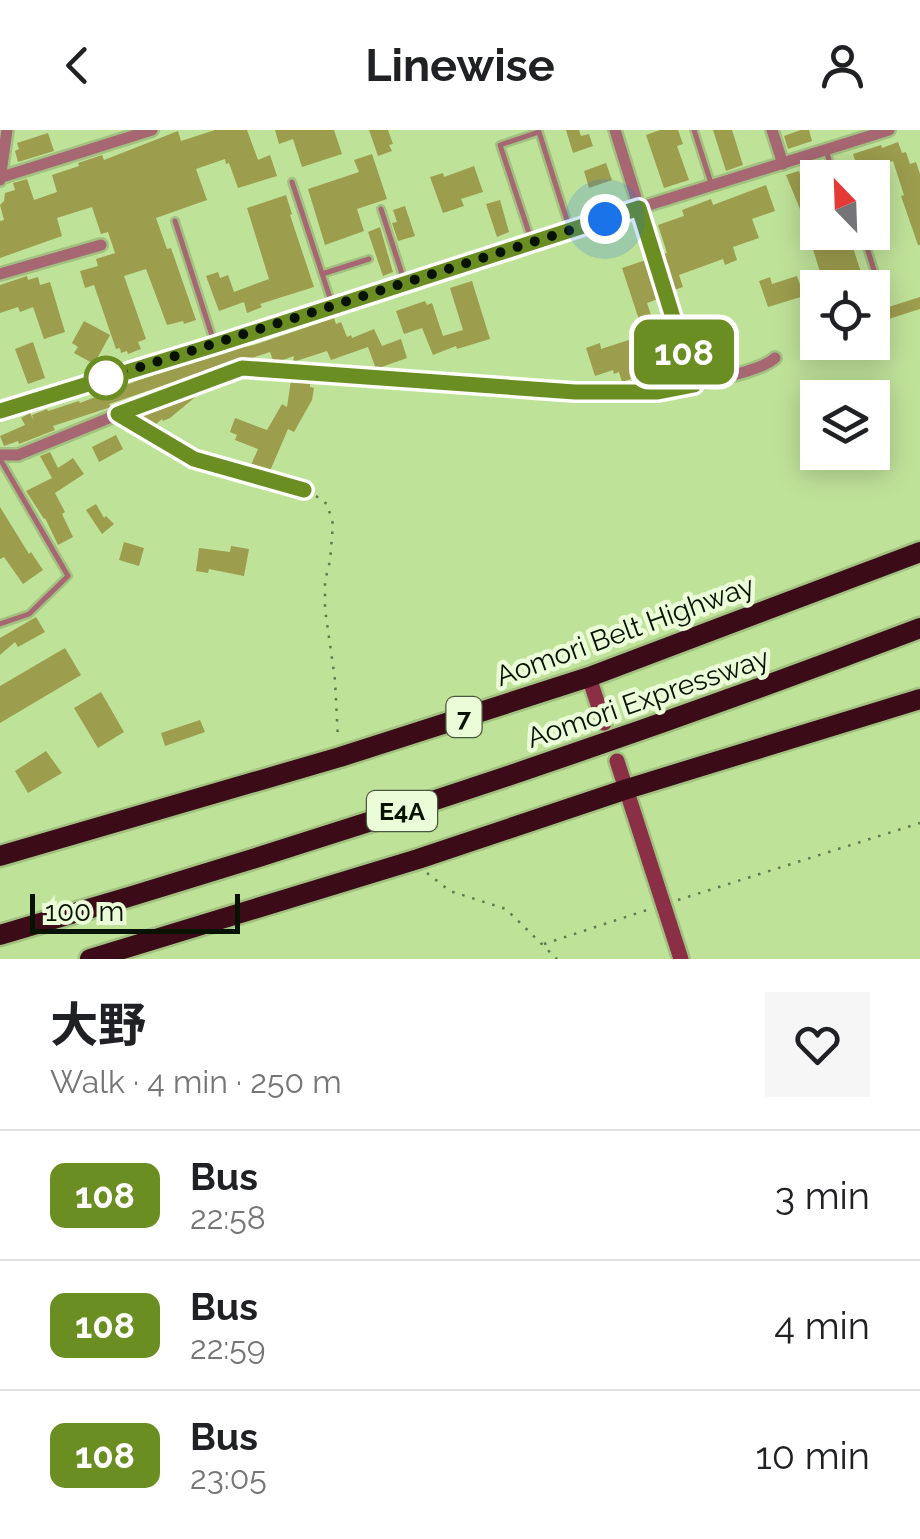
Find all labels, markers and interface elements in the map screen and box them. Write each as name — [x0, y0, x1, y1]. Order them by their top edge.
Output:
icon: back — [50, 38, 105, 93]
icon: person — [815, 38, 870, 93]
text: Linewise — [365, 39, 555, 92]
north arrow — [800, 160, 890, 250]
map controls — [800, 160, 890, 470]
your location — [580, 194, 630, 244]
button: locate — [800, 270, 890, 360]
line badge: 108 — [626, 320, 742, 384]
text: 108 — [654, 332, 714, 373]
unlabelled marker — [85, 357, 127, 399]
button: layers — [800, 380, 890, 470]
street label: Aomori Belt Highway — [491, 569, 759, 693]
street label: Aomori Expressway — [523, 641, 773, 755]
road number: 7 — [446, 697, 482, 737]
road number: E4A — [367, 791, 437, 831]
scale bar — [30, 889, 240, 934]
text: 100 m — [45, 895, 124, 928]
button: heart — [765, 992, 870, 1097]
text: 大野 — [50, 997, 146, 1053]
text: Walk · 4 min · 250 m — [50, 1063, 342, 1100]
text: Bus — [190, 1154, 258, 1199]
text: 3 min — [775, 1173, 870, 1218]
text: 108 — [75, 1175, 135, 1216]
text: 22:58 — [190, 1199, 266, 1236]
text: Bus — [190, 1284, 258, 1329]
text: 4 min — [774, 1303, 870, 1348]
text: 108 — [75, 1305, 135, 1346]
text: 22:59 — [190, 1329, 266, 1366]
text: Bus — [190, 1414, 258, 1459]
text: 10 min — [755, 1433, 870, 1478]
text: 108 — [75, 1435, 135, 1476]
text: 23:05 — [190, 1459, 267, 1496]

